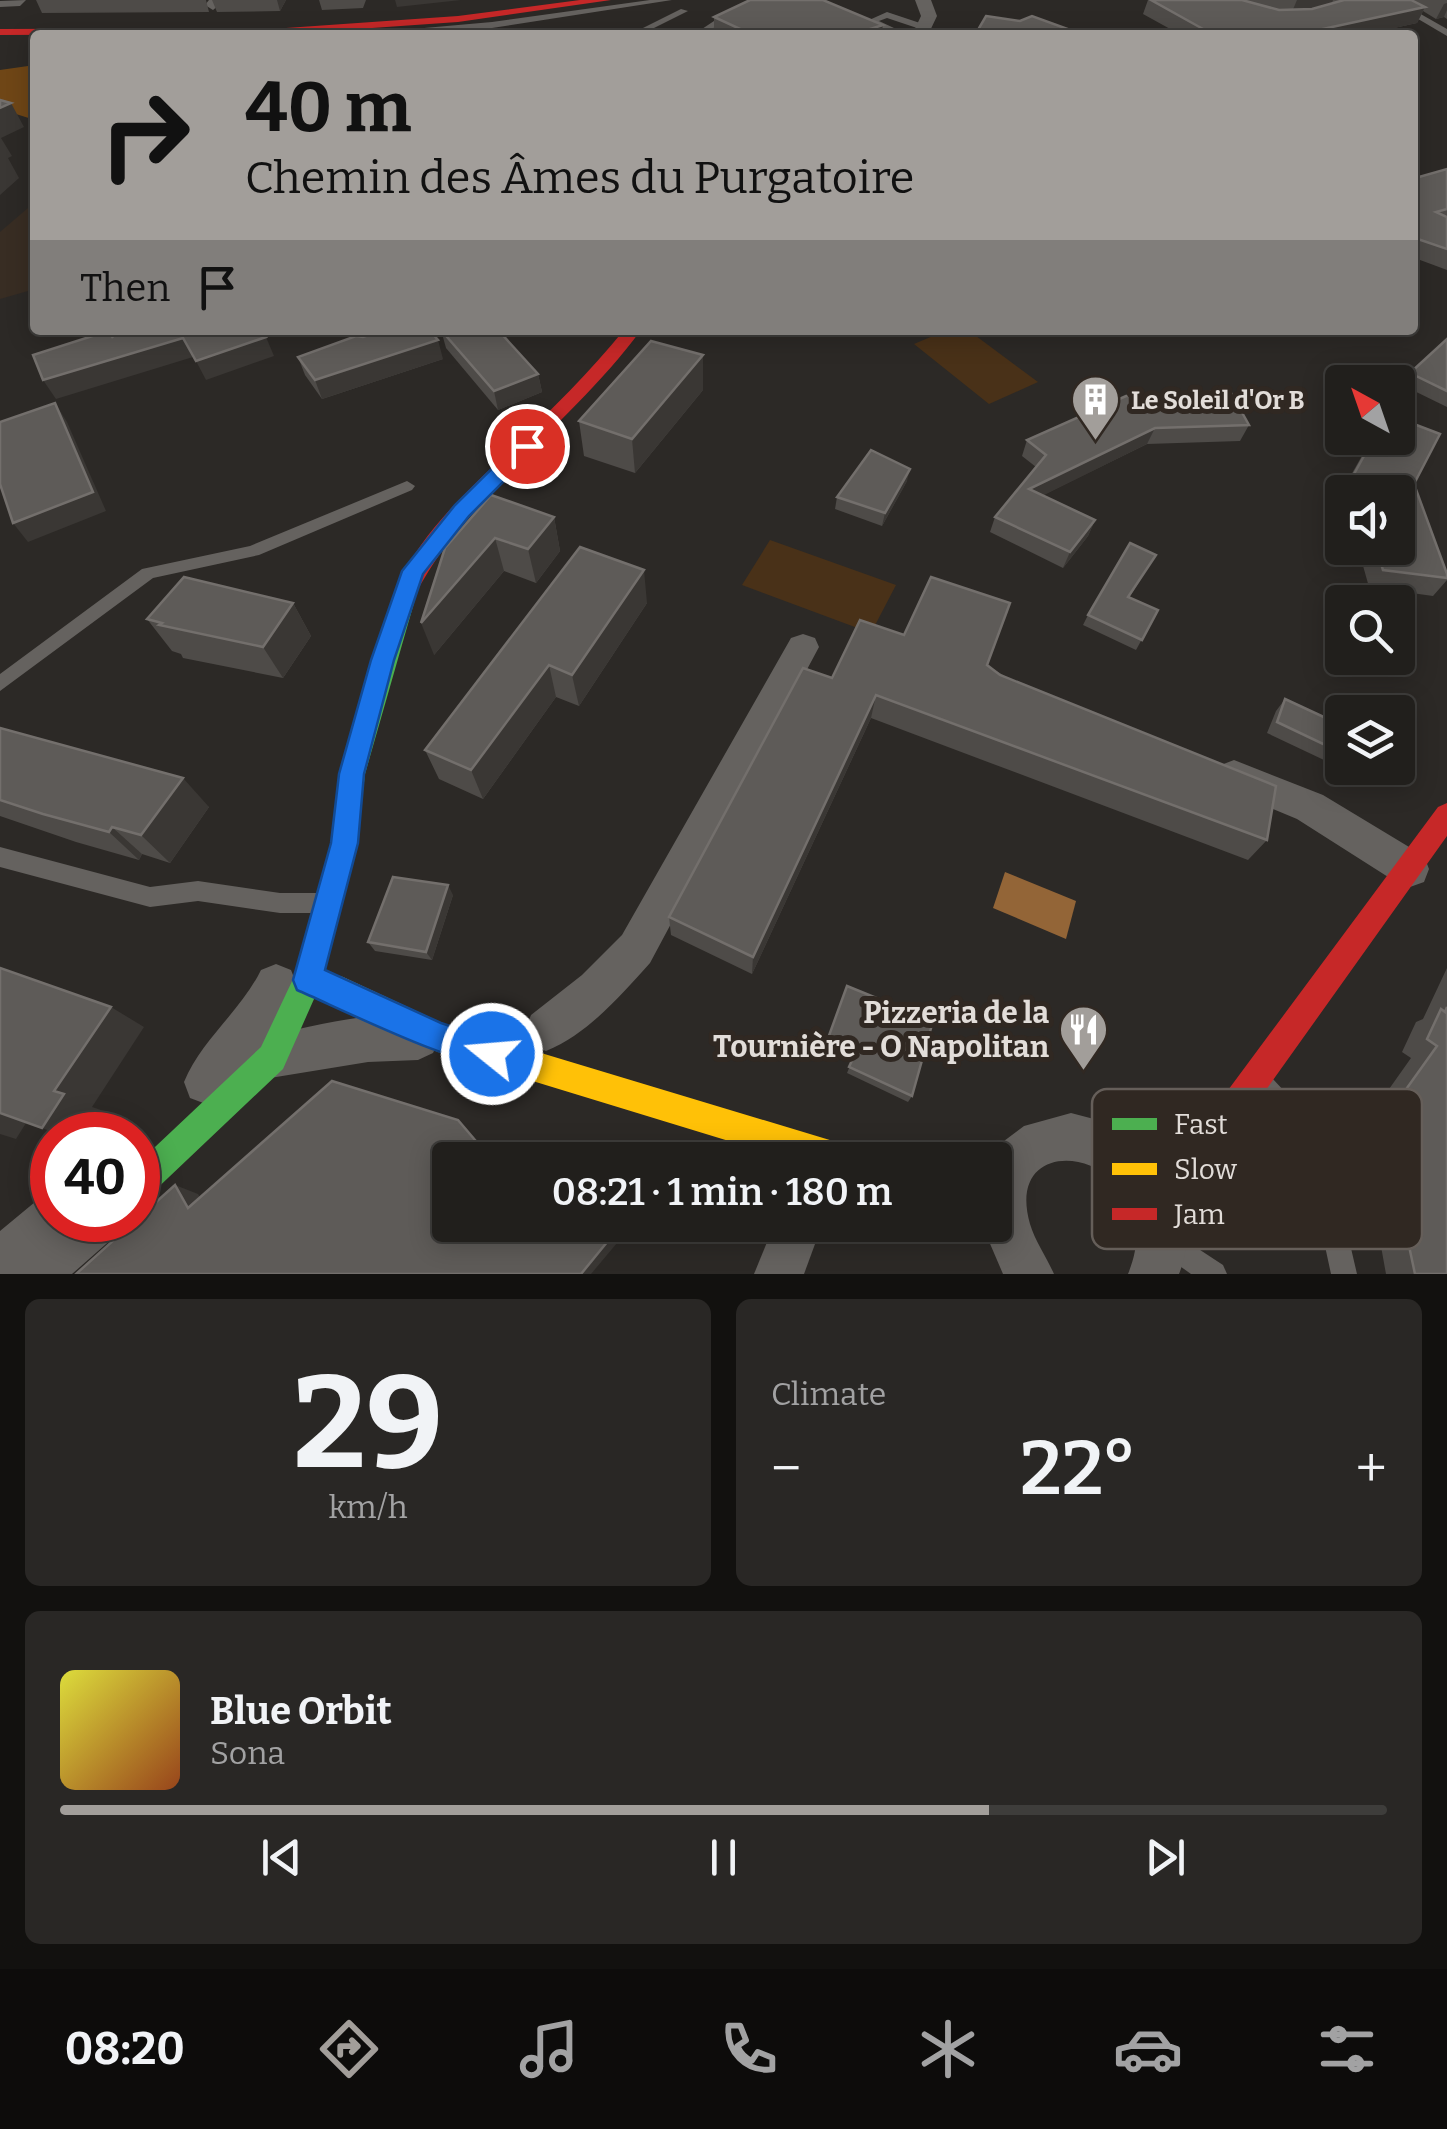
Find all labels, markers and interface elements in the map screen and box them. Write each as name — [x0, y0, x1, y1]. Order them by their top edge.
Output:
text: 40 m — [245, 66, 411, 150]
icon: right — [80, 70, 210, 200]
text: Chemin des Âmes du Purgatoire — [245, 151, 914, 205]
icon: arrive — [190, 260, 245, 315]
text: Then — [80, 265, 170, 311]
north arrow — [1325, 365, 1415, 455]
map controls — [1325, 365, 1415, 785]
building icon: Le Soleil d'Or B — [1070, 374, 1122, 442]
place label: Le Soleil d'Or B — [1131, 386, 1305, 416]
pin — [485, 404, 570, 489]
icon: arrive — [500, 419, 555, 474]
button: sound — [1325, 475, 1415, 565]
button: search — [1325, 585, 1415, 675]
button: layers — [1325, 695, 1415, 785]
place label: Pizzeria de la Tournière - O Napolitan — [713, 995, 1050, 1065]
position arrow — [440, 1002, 544, 1106]
restaurant icon: Pizzeria de la Tournière - O Napolitan — [1058, 1004, 1110, 1072]
legend — [1092, 1089, 1422, 1249]
text: Fast — [1174, 1108, 1228, 1141]
speed limit sign: 40 — [30, 1112, 160, 1242]
text: Slow — [1174, 1153, 1237, 1186]
text: 08:21 · 1 min · 180 m — [552, 1169, 892, 1215]
text: Jam — [1173, 1198, 1225, 1231]
text: 29 — [293, 1345, 443, 1501]
text: Climate — [771, 1375, 886, 1413]
text: 22° — [1020, 1424, 1137, 1514]
text: − — [771, 1436, 801, 1502]
text: + — [1356, 1436, 1387, 1502]
text: km/h — [328, 1488, 408, 1526]
text: Blue Orbit — [210, 1688, 392, 1734]
text: Sona — [210, 1734, 285, 1772]
icon: previous — [254, 1830, 309, 1885]
icon: pause — [696, 1830, 751, 1885]
icon: next — [1138, 1830, 1193, 1885]
icon: directions — [314, 2014, 384, 2084]
icon: music — [514, 2014, 584, 2084]
icon: phone — [714, 2014, 784, 2084]
icon: climate — [913, 2014, 983, 2084]
icon: car — [1113, 2014, 1183, 2084]
icon: filters — [1312, 2014, 1382, 2084]
text: 08:20 — [65, 2022, 185, 2076]

